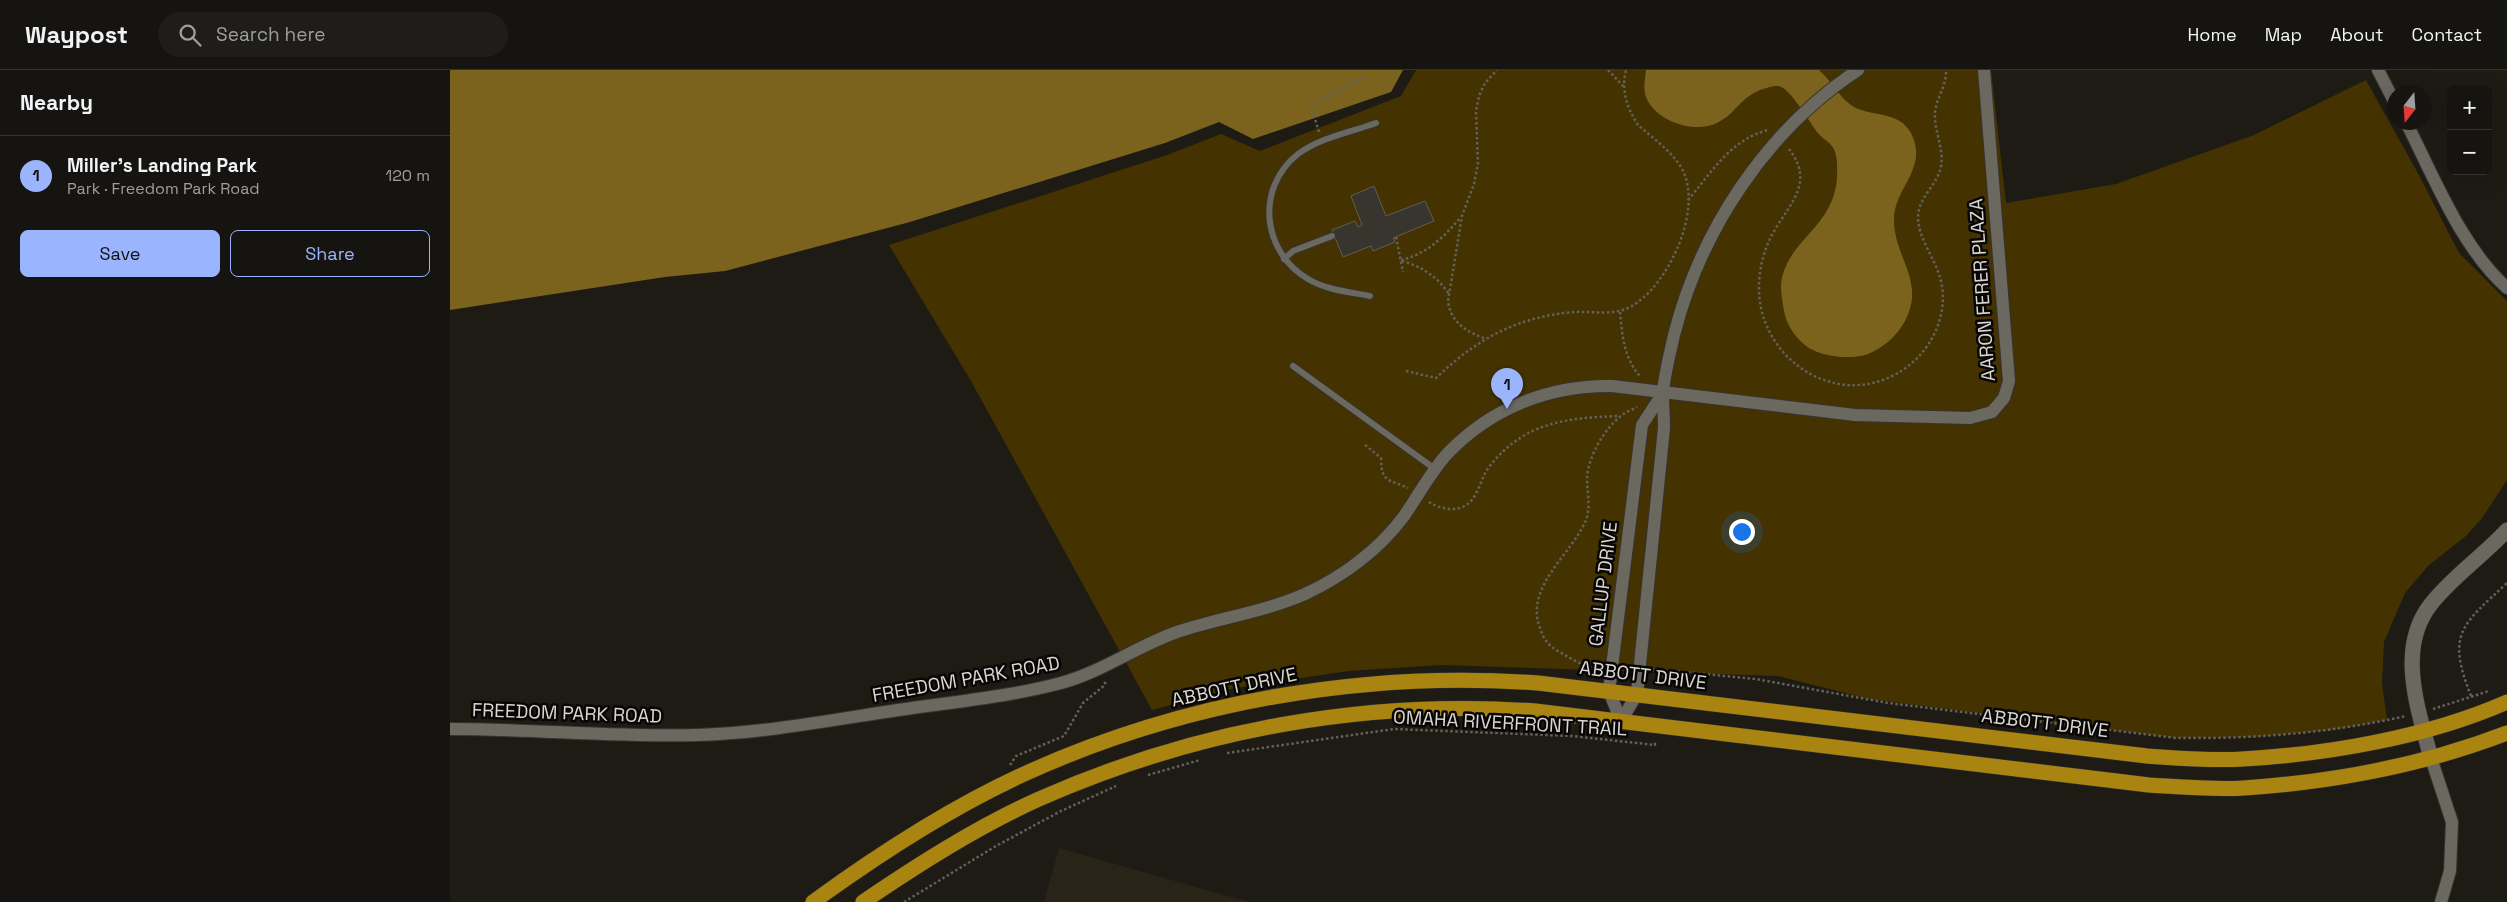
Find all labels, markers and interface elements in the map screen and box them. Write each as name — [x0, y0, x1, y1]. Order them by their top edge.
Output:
search box — [158, 12, 508, 57]
text: Waypost — [25, 19, 128, 50]
icon: search — [176, 21, 204, 49]
text: Search here — [216, 22, 326, 47]
text: Home — [2188, 23, 2237, 46]
text: Map — [2265, 23, 2302, 46]
text: About — [2330, 23, 2384, 46]
text: Contact — [2412, 23, 2482, 46]
north arrow — [2387, 85, 2432, 130]
map controls — [2447, 85, 2492, 175]
button: + — [2447, 85, 2492, 130]
text: Nearby — [20, 89, 93, 116]
button: − — [2447, 130, 2492, 175]
text: Miller's Landing Park — [67, 153, 257, 178]
text: 1 — [32, 165, 40, 186]
text: 120 m — [386, 165, 430, 186]
text: Park · Freedom Park Road — [67, 178, 260, 199]
street label: AARON FERER PLAZA — [1963, 198, 2001, 382]
button: Save — [20, 230, 220, 277]
button: Share — [230, 230, 430, 277]
pin: 1 — [1491, 368, 1523, 409]
your location — [1729, 519, 1755, 545]
street label: GALLUP DRIVE — [1583, 520, 1623, 648]
street label: FREEDOM PARK ROAD — [870, 650, 1062, 708]
street label: ABBOTT DRIVE — [1578, 655, 1708, 695]
street label: ABBOTT DRIVE — [1169, 662, 1299, 712]
street label: FREEDOM PARK ROAD — [472, 697, 662, 729]
street label: ABBOTT DRIVE — [1980, 703, 2110, 743]
street label: OMAHA RIVERFRONT TRAIL — [1392, 704, 1628, 742]

